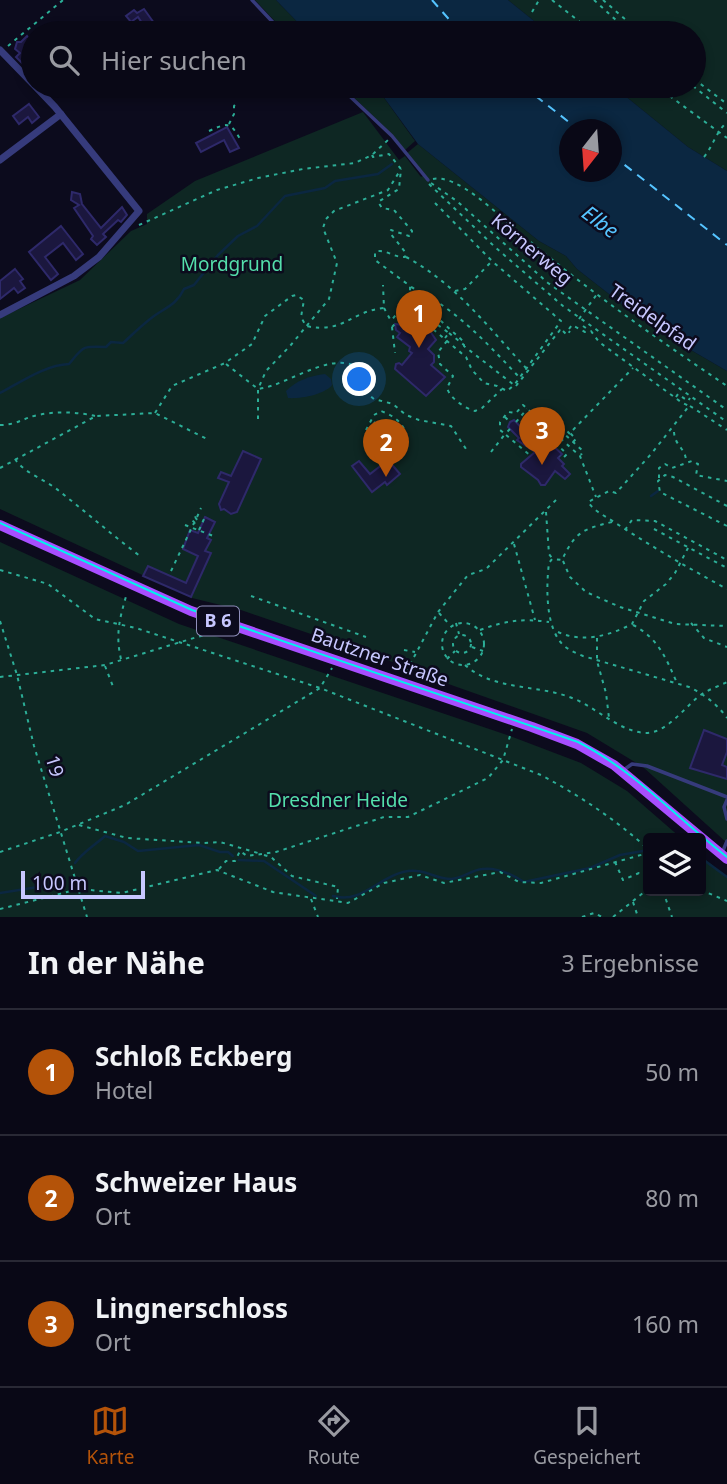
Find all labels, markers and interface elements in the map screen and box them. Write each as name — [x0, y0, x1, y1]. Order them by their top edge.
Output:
search box — [21, 21, 706, 98]
icon: search — [45, 41, 83, 79]
text: Hier suchen — [101, 42, 247, 78]
north arrow — [559, 119, 622, 182]
water label: Elbe — [577, 198, 625, 244]
street label: Körnerweg — [486, 207, 578, 291]
park label: Mordgrund — [181, 251, 283, 277]
street label: Treidelpfad — [604, 278, 702, 356]
pin: 1 — [396, 290, 442, 348]
your location — [342, 362, 376, 396]
pin: 3 — [519, 407, 565, 465]
pin: 2 — [363, 419, 409, 477]
road number: B 6 — [197, 606, 239, 636]
street label: Bautzner Straße — [308, 621, 452, 693]
street label: 19 — [39, 752, 71, 780]
park label: Dresdner Heide — [268, 787, 408, 813]
map controls — [643, 833, 706, 896]
button: layers — [643, 833, 706, 896]
scale bar — [21, 868, 145, 900]
text: 100 m — [32, 870, 87, 896]
text: In der Nähe — [28, 942, 205, 983]
text: 3 Ergebnisse — [561, 947, 699, 979]
text: Schloß Eckberg — [95, 1038, 293, 1074]
text: 1 — [44, 1056, 58, 1088]
text: 50 m — [645, 1056, 699, 1088]
text: Hotel — [95, 1074, 153, 1106]
text: Schweizer Haus — [95, 1164, 297, 1200]
text: 2 — [44, 1182, 58, 1214]
text: 80 m — [645, 1182, 699, 1214]
text: Ort — [95, 1200, 131, 1232]
text: Lingnerschloss — [95, 1290, 288, 1326]
text: 3 — [44, 1308, 58, 1340]
text: 160 m — [632, 1308, 699, 1340]
text: Ort — [95, 1326, 131, 1358]
tab: Karte — [87, 1402, 134, 1470]
tab: Route — [307, 1402, 360, 1470]
tab: Gespeichert — [533, 1402, 640, 1470]

